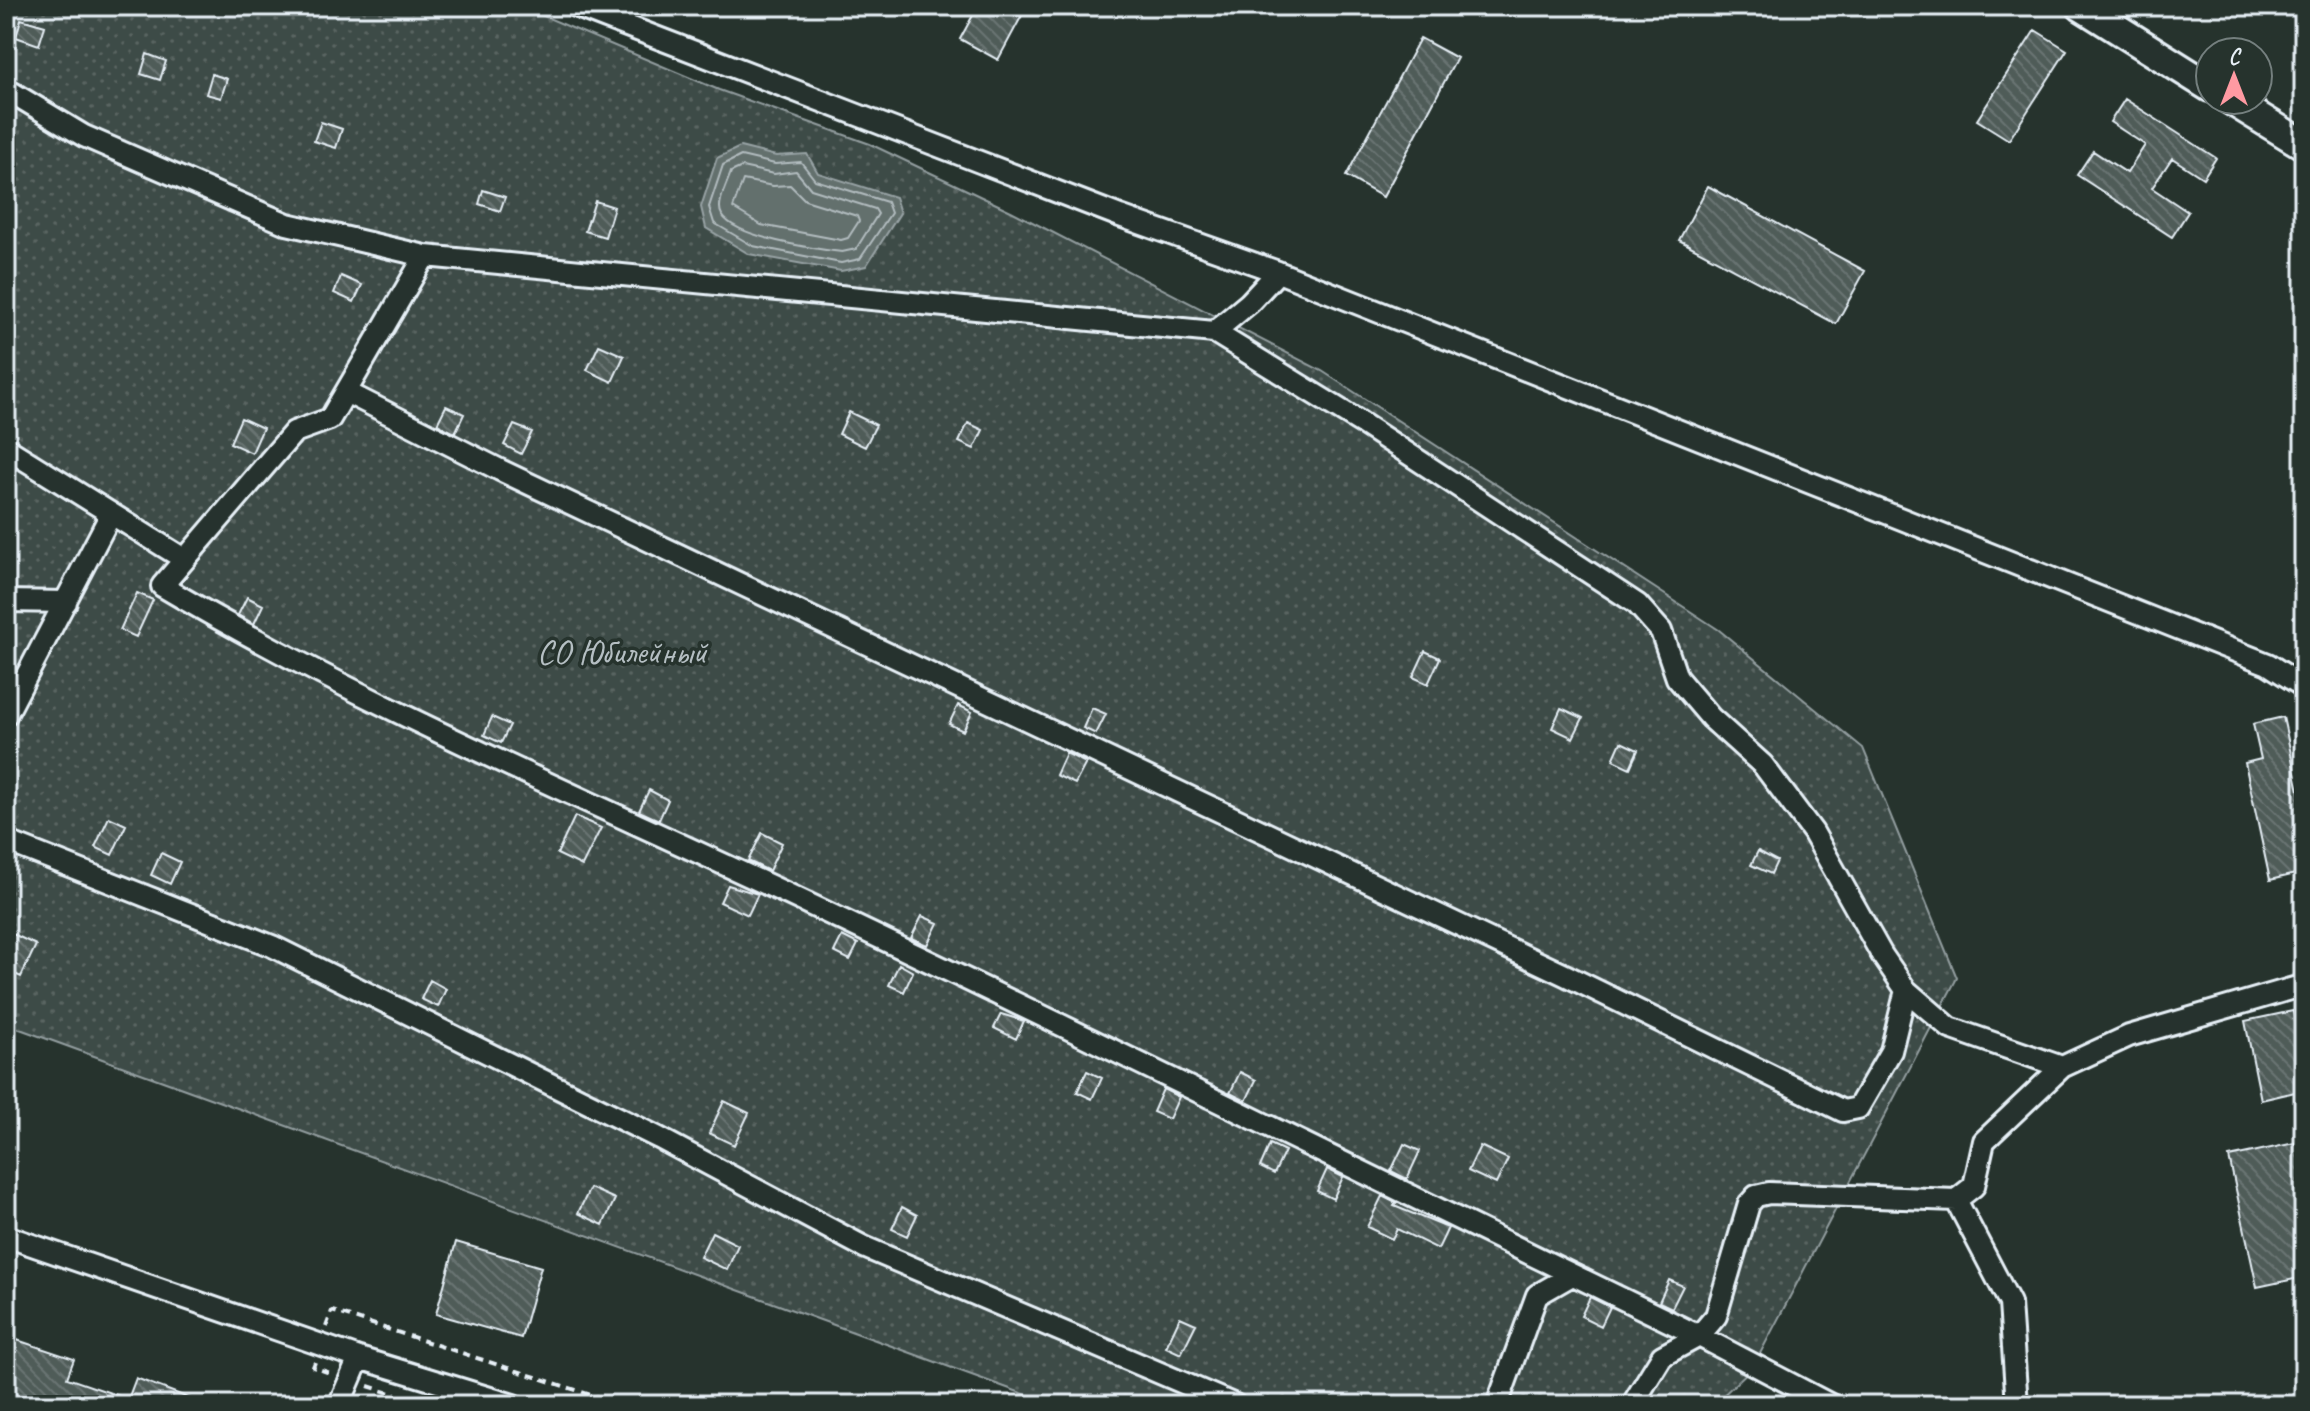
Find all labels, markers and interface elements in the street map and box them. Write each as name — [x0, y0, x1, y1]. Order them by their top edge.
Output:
north arrow — [2194, 36, 2274, 116]
text: С — [2229, 43, 2243, 71]
park label: СО Юбилейный — [537, 630, 709, 673]

